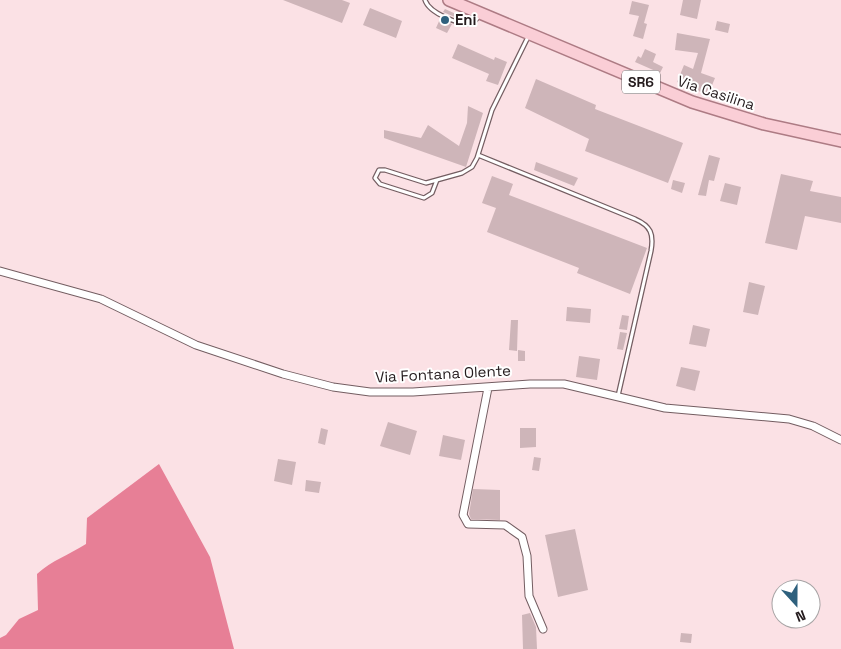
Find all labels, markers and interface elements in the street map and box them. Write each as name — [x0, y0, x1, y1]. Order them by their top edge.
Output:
place label: Eni — [455, 10, 477, 29]
marker: Eni — [439, 14, 451, 26]
road number: SR6 — [622, 70, 660, 94]
street label: Via Casilina — [675, 71, 758, 114]
street label: Via Fontana Olente — [375, 360, 511, 387]
north arrow — [771, 579, 821, 629]
text: N — [793, 606, 808, 626]

